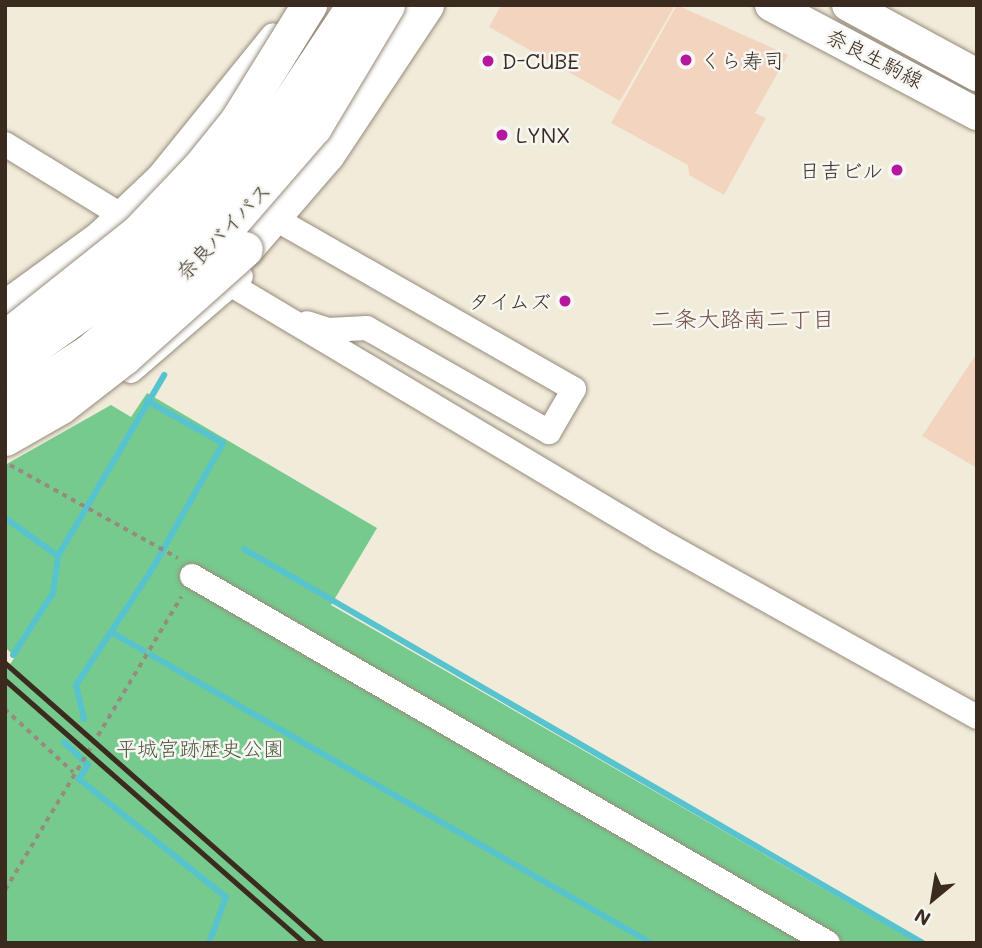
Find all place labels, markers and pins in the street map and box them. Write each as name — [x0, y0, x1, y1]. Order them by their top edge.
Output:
place label: くら寿司 — [700, 47, 784, 73]
place label: D-CUBE — [502, 48, 579, 74]
marker: くら寿司 — [678, 52, 694, 68]
marker: D-CUBE — [480, 53, 496, 69]
place label: LYNX — [516, 122, 570, 148]
marker: LYNX — [494, 127, 510, 143]
place label: 日吉ビル — [799, 157, 883, 183]
marker: 日吉ビル — [889, 162, 905, 178]
place label: タイムズ — [467, 288, 551, 314]
marker: タイムズ — [557, 293, 573, 309]

